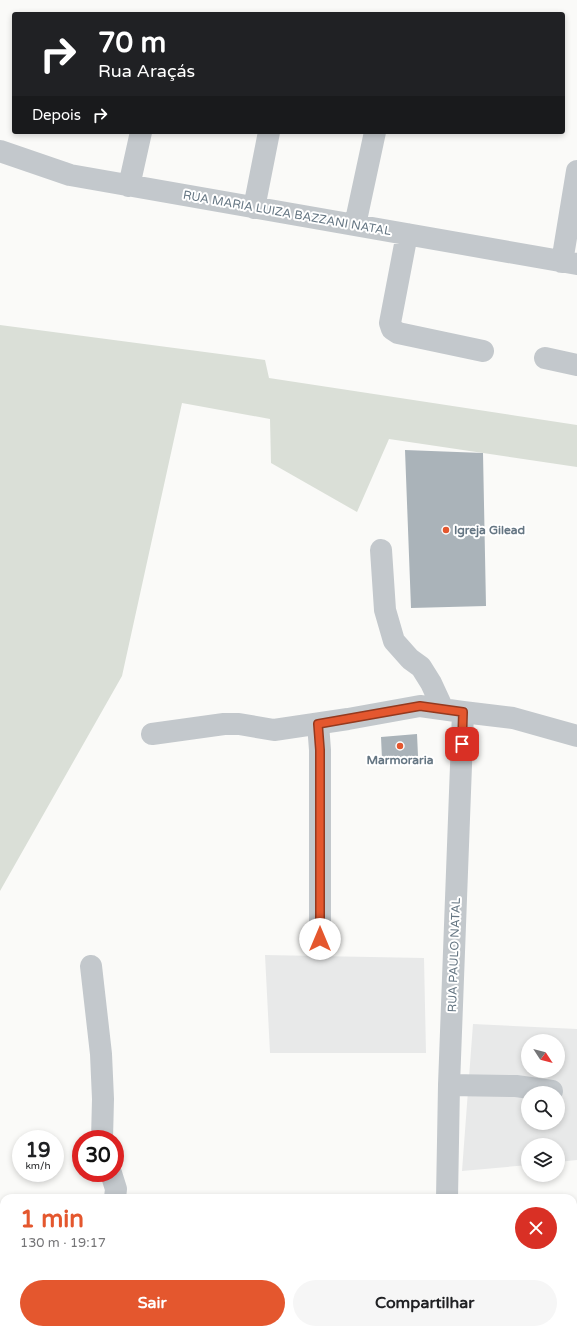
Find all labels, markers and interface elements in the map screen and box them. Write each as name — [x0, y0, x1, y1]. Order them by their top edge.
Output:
text: 70 m — [98, 26, 166, 60]
icon: right — [32, 28, 84, 80]
text: Rua Araçás — [98, 60, 195, 82]
icon: right — [89, 104, 111, 126]
text: Depois — [32, 106, 81, 124]
street label: RUA MARIA LUIZA BAZZANI NATAL — [182, 188, 392, 238]
place label: Igreja Gilead — [454, 523, 525, 538]
marker: Igreja Gilead — [441, 525, 451, 535]
pin — [445, 727, 479, 761]
icon: arrive — [451, 733, 473, 755]
marker: Marmoraria — [395, 741, 405, 751]
place label: Marmoraria — [367, 753, 434, 767]
street label: RUA PAULO NATAL — [445, 897, 463, 1013]
position arrow — [299, 918, 341, 960]
north arrow — [521, 1034, 565, 1078]
map controls — [521, 1034, 565, 1182]
button: search — [521, 1086, 565, 1130]
speed limit sign: 30 — [72, 1130, 124, 1182]
button: layers — [521, 1138, 565, 1182]
text: 19 — [25, 1139, 51, 1163]
text: km/h — [25, 1160, 51, 1172]
text: 1 min — [20, 1205, 84, 1234]
button: close — [515, 1207, 557, 1249]
text: 130 m · 19:17 — [20, 1235, 106, 1251]
button: Sair — [20, 1280, 285, 1326]
button: Compartilhar — [293, 1280, 557, 1326]

